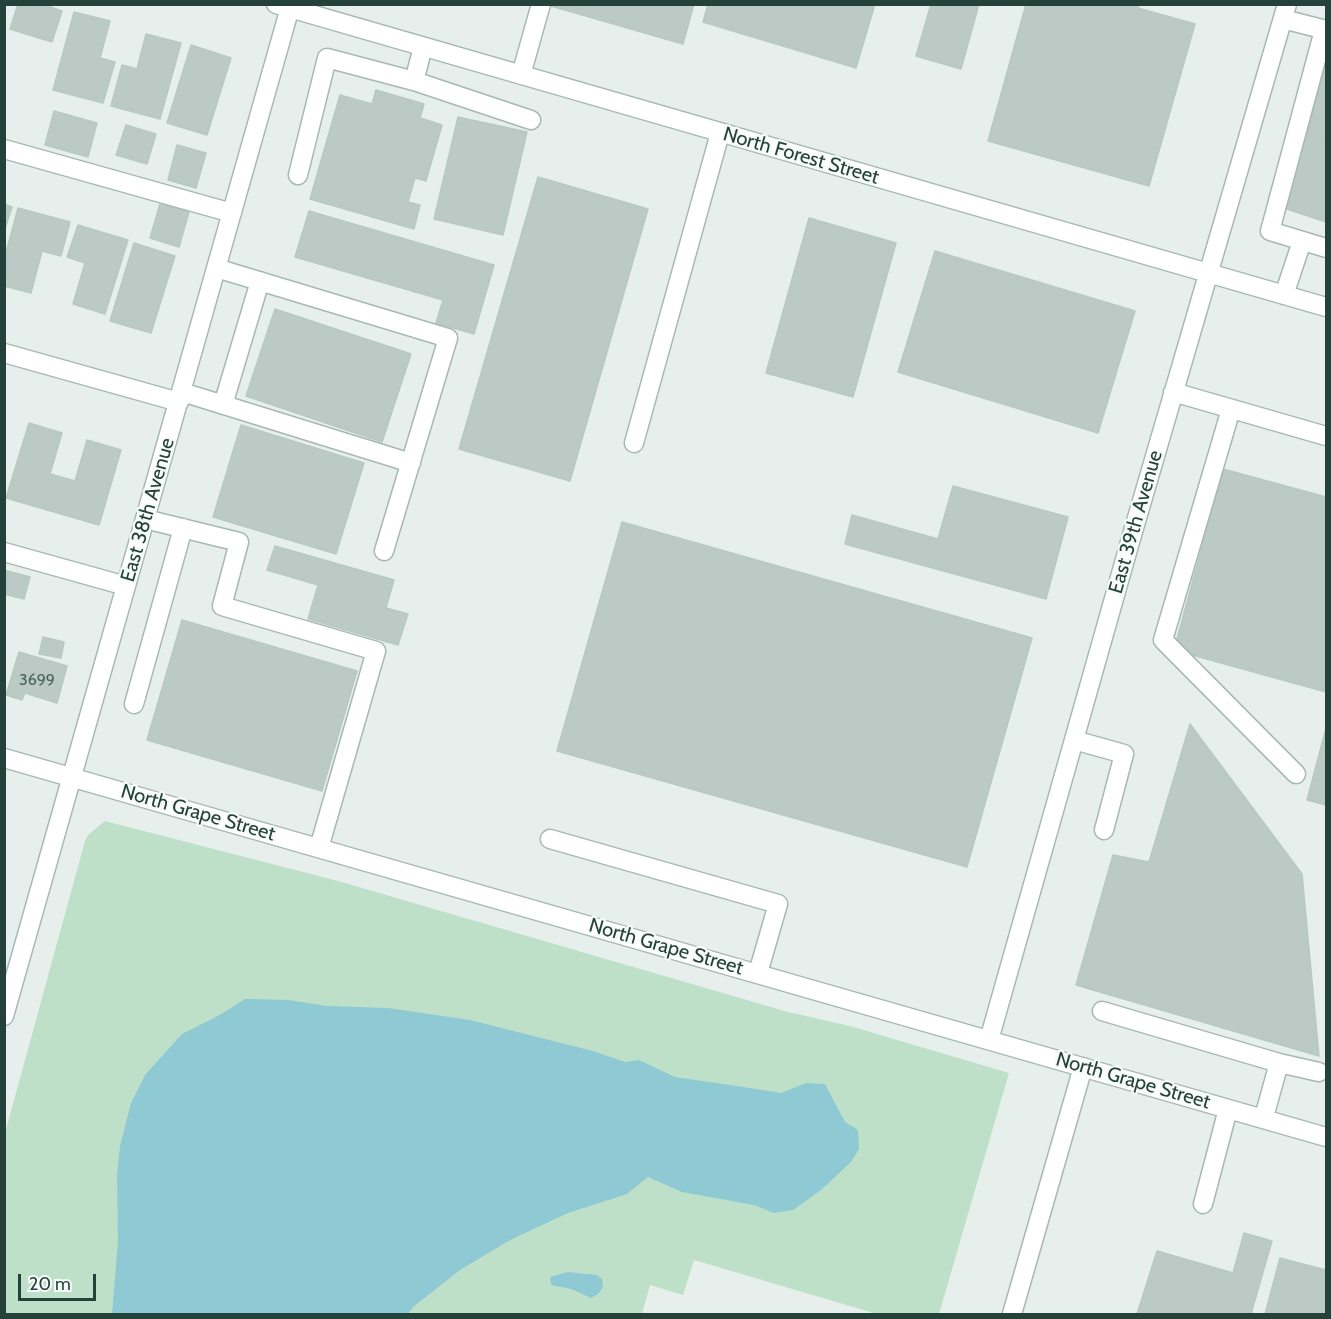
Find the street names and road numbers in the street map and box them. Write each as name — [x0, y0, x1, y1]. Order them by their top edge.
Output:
street label: North Forest Street — [720, 122, 882, 190]
street label: East 38th Avenue — [116, 435, 180, 585]
street label: East 39th Avenue — [1104, 448, 1168, 596]
street label: North Grape Street — [118, 779, 278, 847]
street label: North Grape Street — [586, 913, 746, 981]
street label: North Grape Street — [1053, 1047, 1213, 1115]

